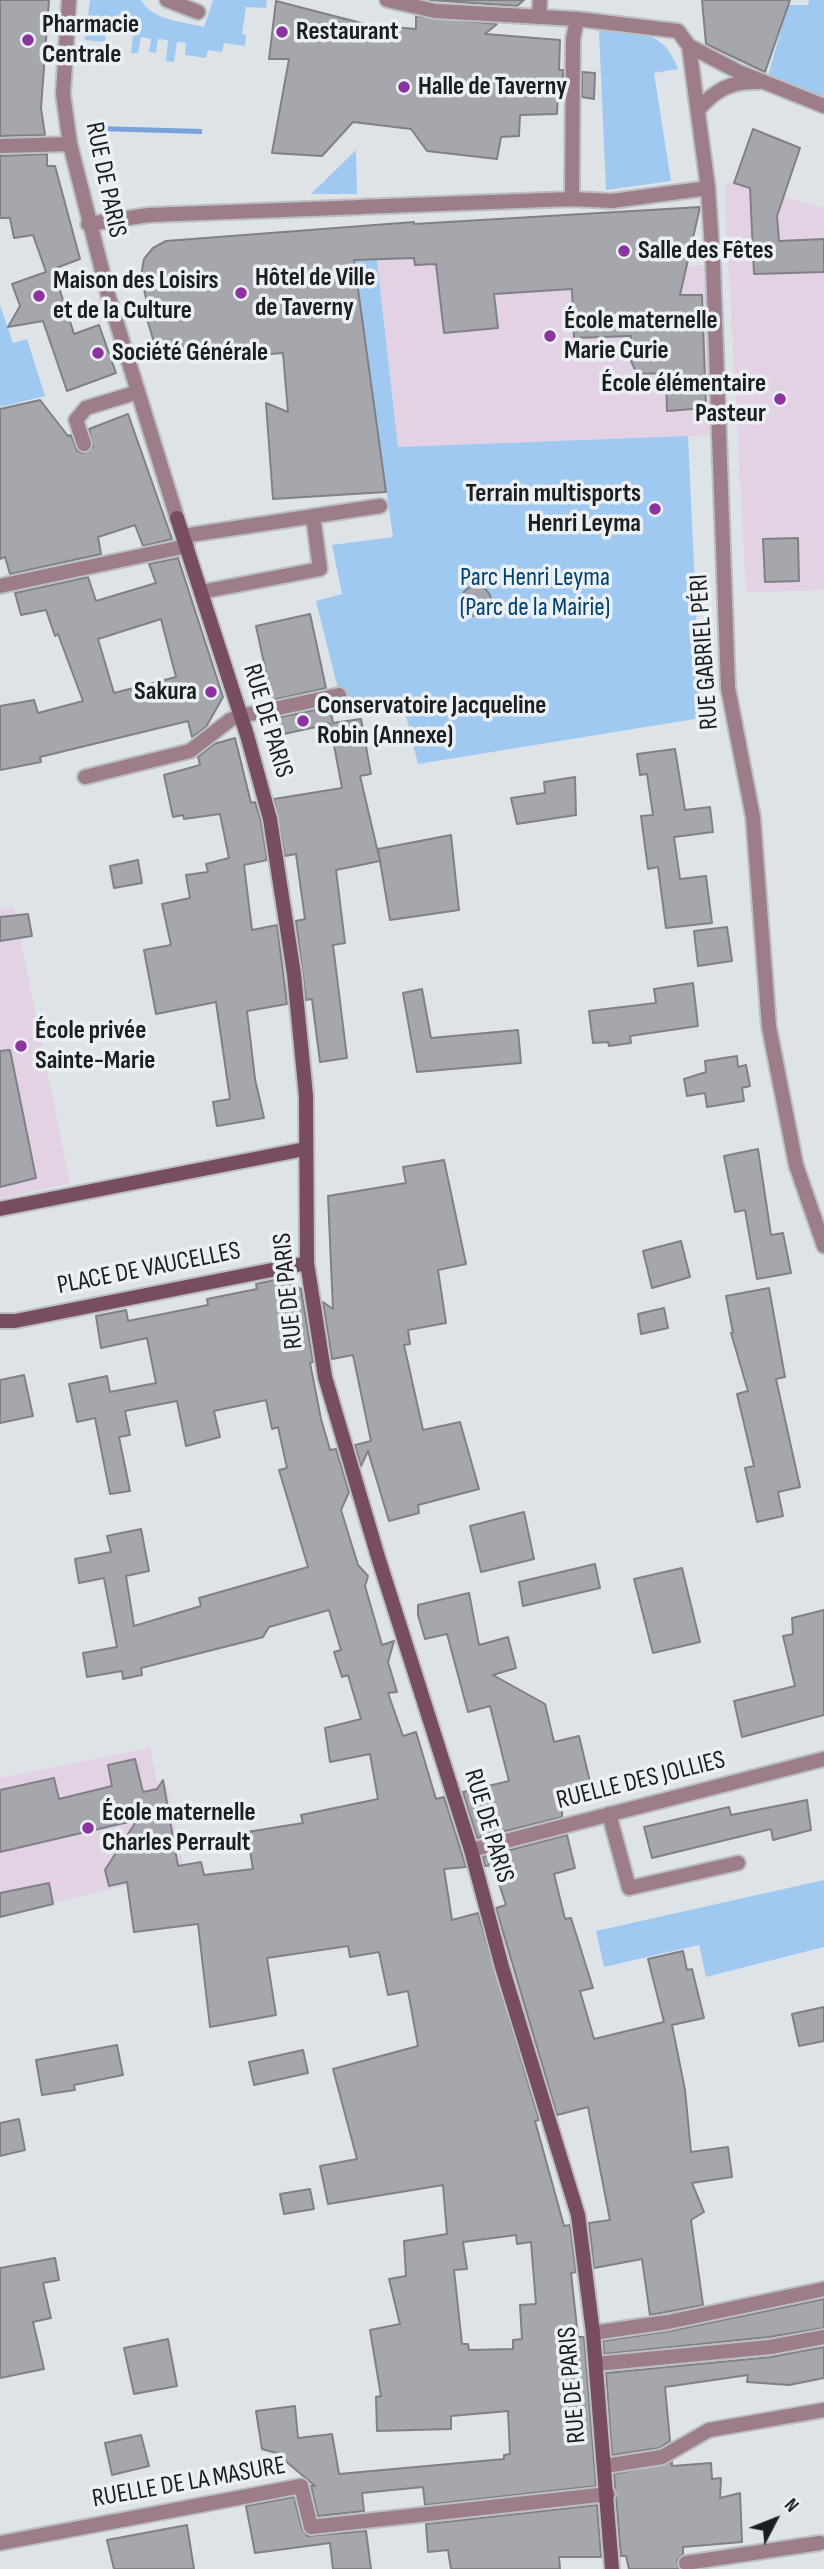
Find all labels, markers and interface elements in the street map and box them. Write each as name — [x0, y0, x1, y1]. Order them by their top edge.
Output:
place label: Pharmacie Centrale — [42, 9, 139, 70]
place label: Restaurant — [296, 16, 399, 48]
marker: Restaurant — [274, 24, 290, 40]
marker: Pharmacie Centrale — [20, 32, 36, 48]
place label: Halle de Taverny — [418, 71, 567, 103]
marker: Halle de Taverny — [396, 79, 412, 95]
street label: RUE DE PARIS — [78, 119, 132, 241]
place label: Salle des Fêtes — [638, 235, 773, 267]
marker: Salle des Fêtes — [616, 243, 632, 259]
place label: Hôtel de Ville de Taverny — [255, 262, 375, 324]
place label: Maison des Loisirs et de la Culture — [53, 265, 219, 326]
marker: Hôtel de Ville de Taverny — [233, 285, 249, 301]
marker: Maison des Loisirs et de la Culture — [31, 288, 47, 304]
place label: École maternelle Marie Curie — [564, 305, 718, 366]
marker: École maternelle Marie Curie — [542, 328, 558, 344]
place label: Société Générale — [112, 337, 268, 369]
marker: Société Générale — [90, 345, 106, 361]
place label: École élémentaire Pasteur — [601, 368, 766, 430]
marker: École élémentaire Pasteur — [772, 391, 788, 407]
place label: Terrain multisports Henri Leyma — [466, 478, 641, 540]
marker: Terrain multisports Henri Leyma — [647, 501, 663, 517]
park label: Parc Henri Leyma (Parc de la Mairie) — [460, 562, 610, 624]
street label: RUE GABRIEL PÉRI — [684, 573, 726, 731]
street label: RUE DE PARIS — [235, 660, 299, 782]
place label: Sakura — [134, 676, 197, 708]
marker: Sakura — [203, 684, 219, 700]
place label: Conservatoire Jacqueline Robin (Annexe) — [317, 690, 546, 752]
marker: Conservatoire Jacqueline Robin (Annexe) — [295, 713, 311, 729]
place label: École privée Sainte-Marie — [35, 1015, 155, 1076]
marker: École privée Sainte-Marie — [13, 1038, 29, 1054]
street label: RUE DE PARIS — [267, 1231, 311, 1351]
street label: PLACE DE VAUCELLES — [55, 1236, 243, 1302]
street label: RUELLE DES JOLLIES — [553, 1745, 729, 1817]
street label: RUE DE PARIS — [456, 1765, 520, 1887]
place label: École maternelle Charles Perrault — [102, 1797, 256, 1858]
marker: École maternelle Charles Perrault — [80, 1820, 96, 1836]
street label: RUE DE PARIS — [552, 2325, 594, 2445]
street label: RUELLE DE LA MASURE — [90, 2451, 288, 2515]
north arrow — [740, 2485, 810, 2555]
text: N — [779, 2494, 803, 2517]

